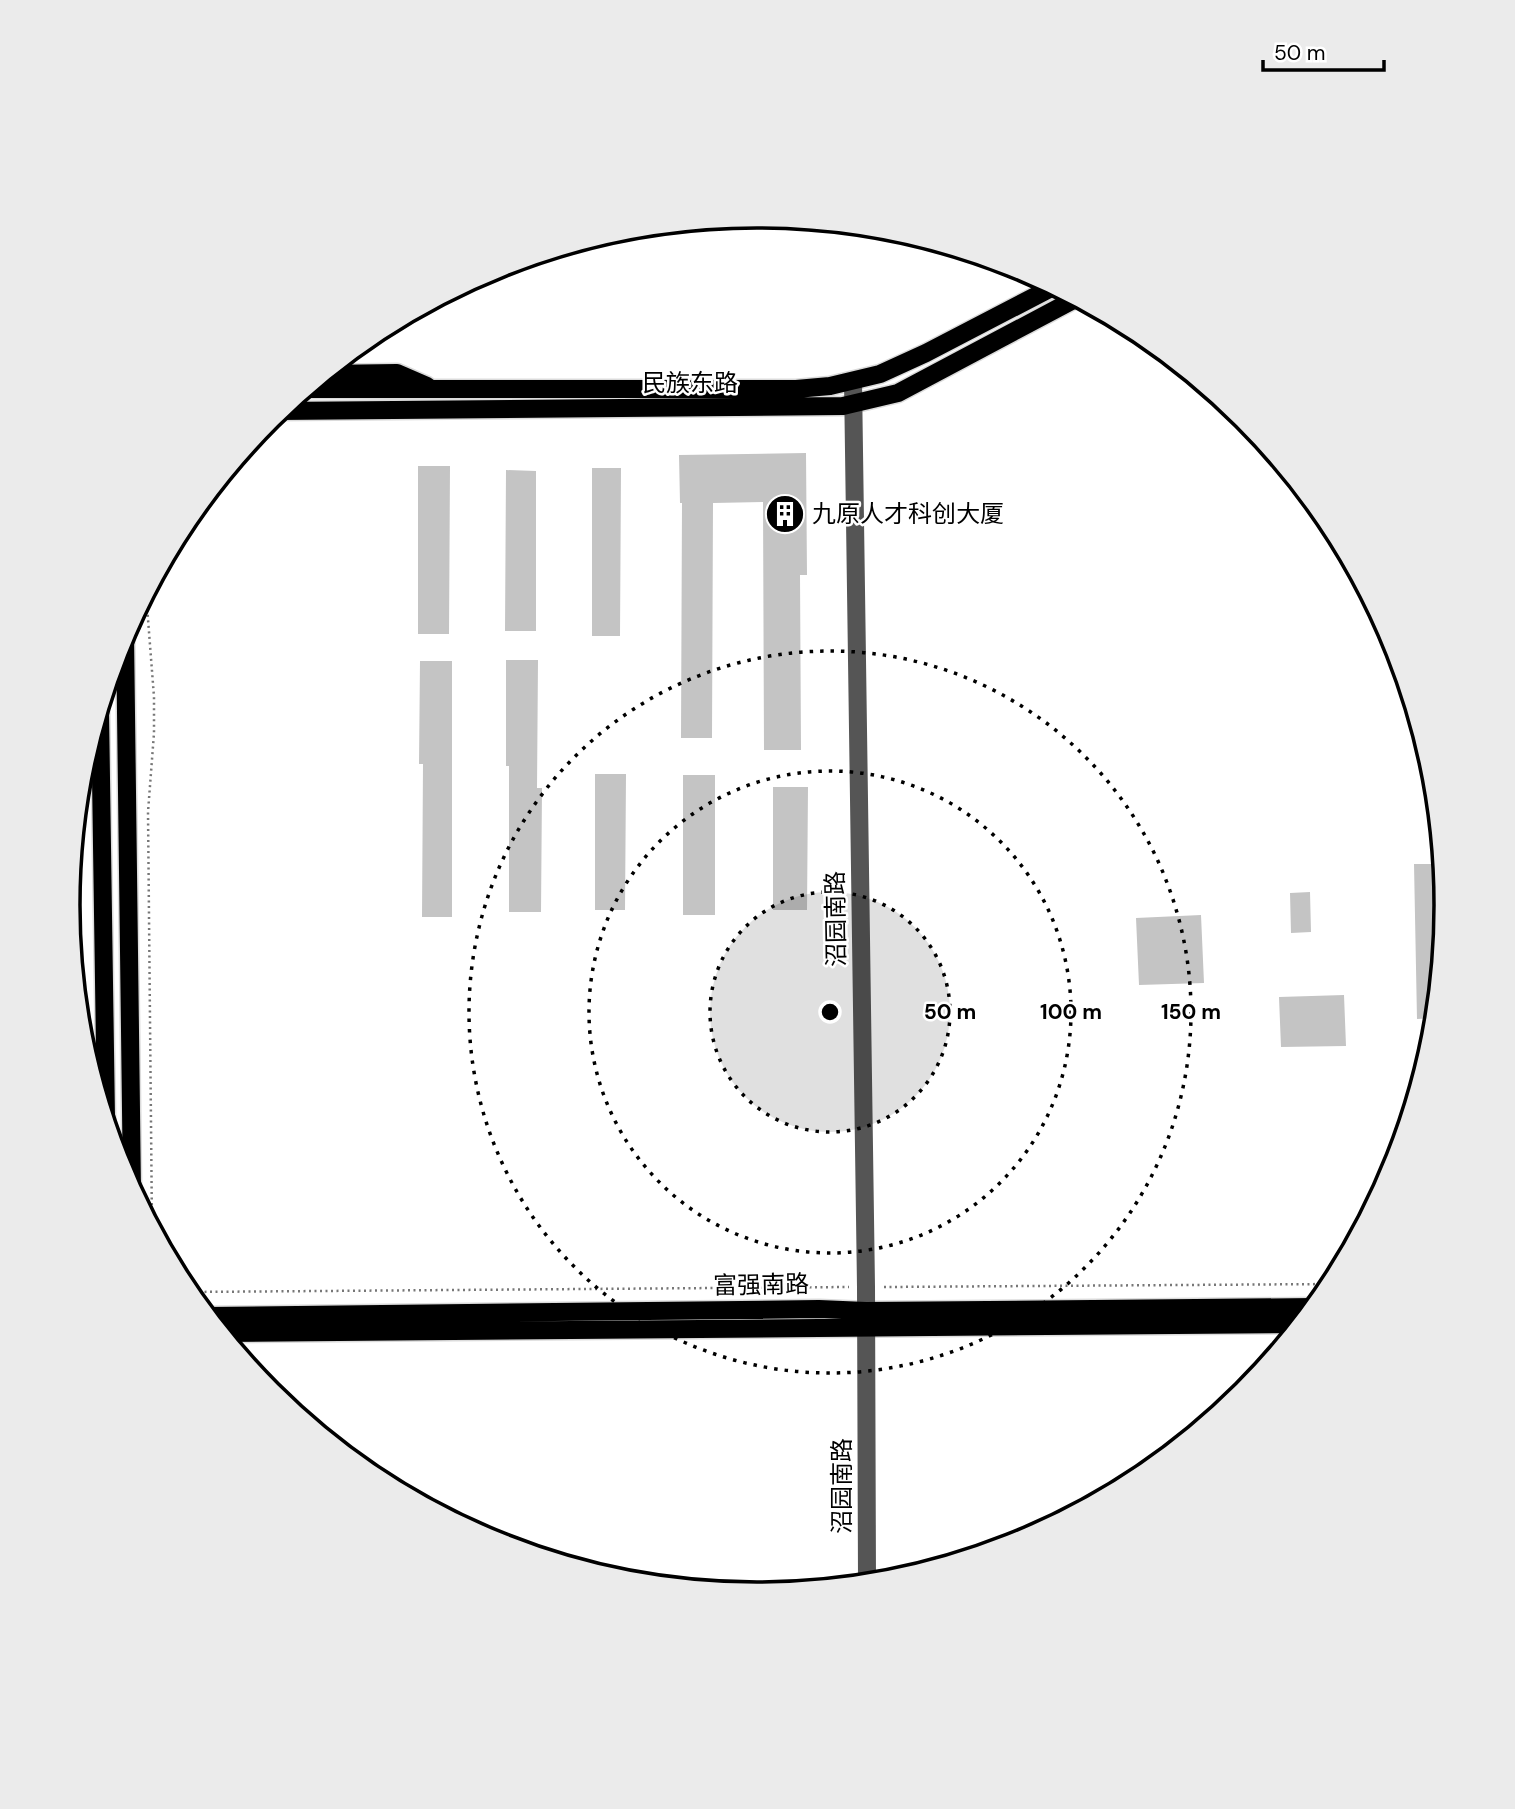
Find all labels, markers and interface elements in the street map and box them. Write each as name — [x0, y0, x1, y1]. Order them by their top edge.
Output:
scale bar — [1263, 28, 1384, 72]
text: 50 m — [1274, 39, 1325, 67]
street label: 民族东路 — [642, 367, 738, 398]
building icon: 九原人才科创大厦 — [764, 493, 806, 535]
place label: 九原人才科创大厦 — [812, 498, 1004, 529]
street label: 沼园南路 — [819, 871, 852, 967]
text: 50 m — [924, 998, 976, 1026]
text: 100 m — [1040, 998, 1102, 1026]
text: 150 m — [1161, 998, 1221, 1026]
centre of rings — [818, 1000, 842, 1024]
street label: 富强南路 — [713, 1268, 809, 1301]
street label: 沼园南路 — [826, 1438, 857, 1534]

